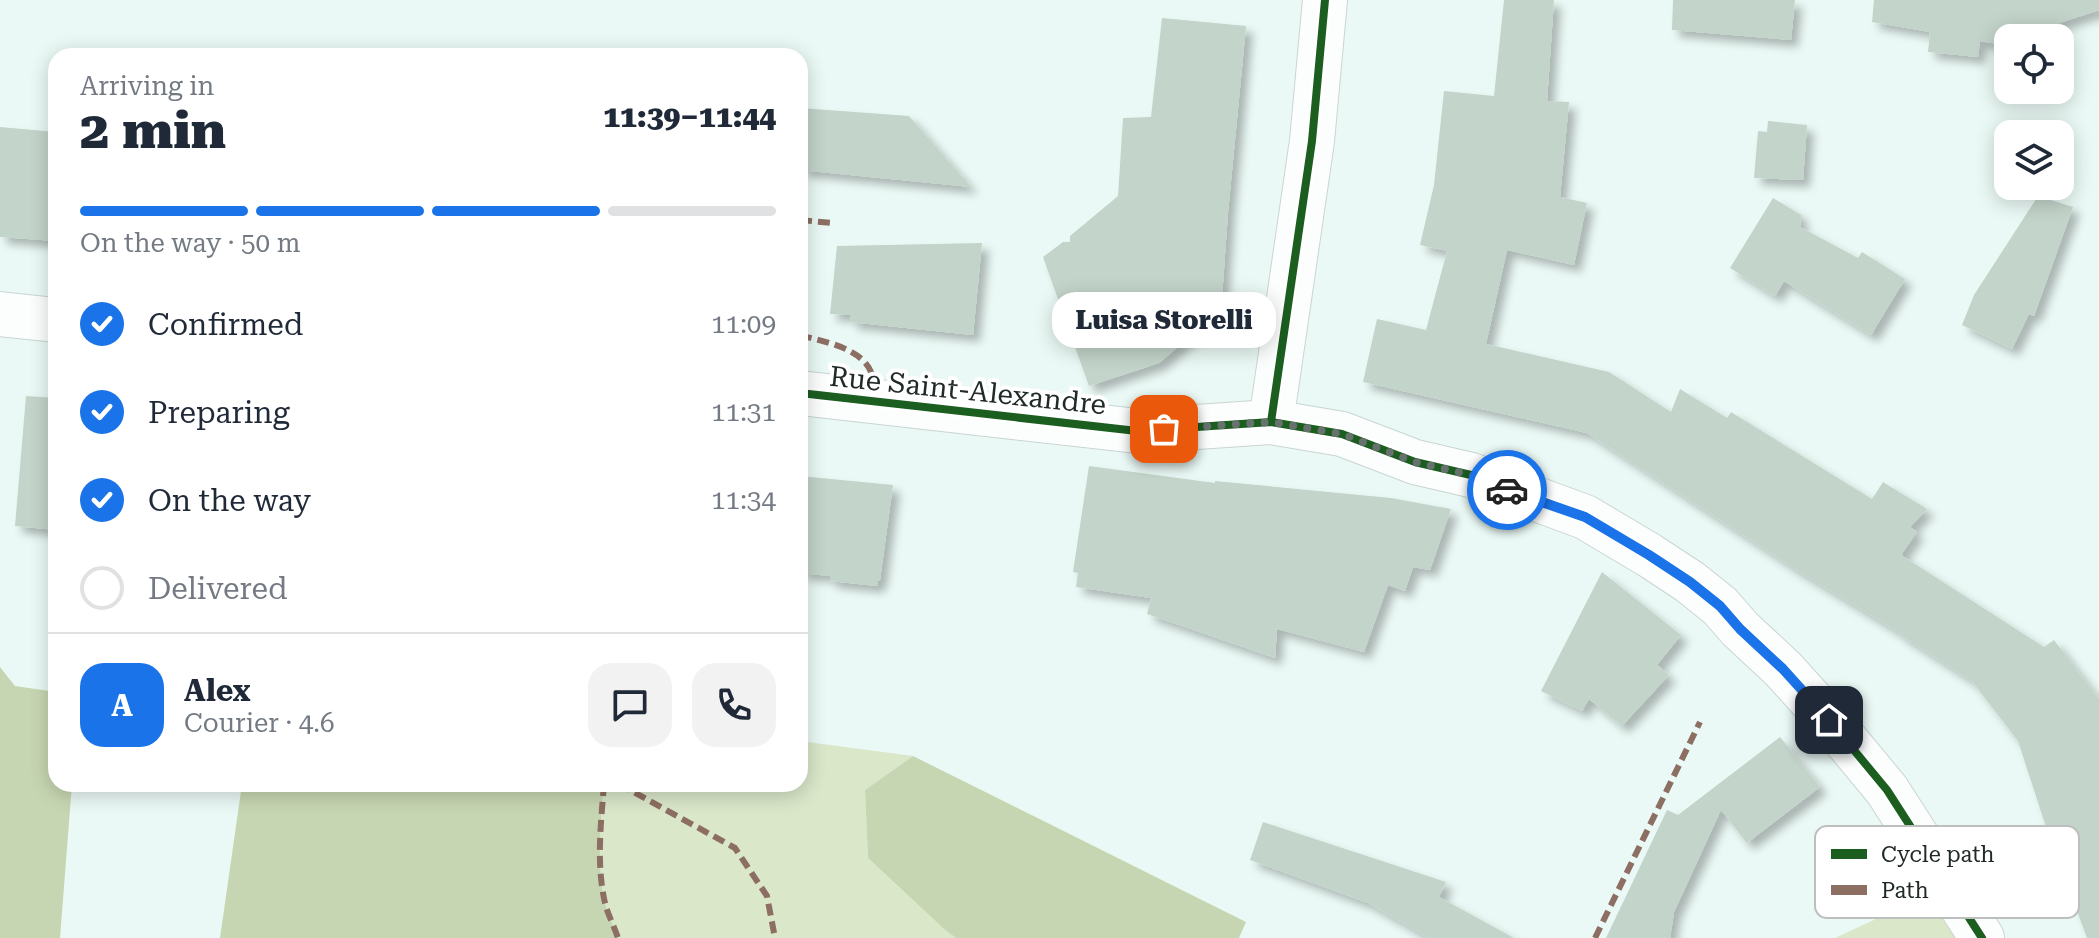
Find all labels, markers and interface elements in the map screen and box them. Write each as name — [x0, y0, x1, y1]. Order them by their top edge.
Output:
map controls — [1994, 24, 2074, 200]
button: locate — [1994, 24, 2074, 104]
text: Arriving in — [80, 71, 214, 101]
text: 11:39–11:44 — [603, 99, 776, 134]
text: 2 min — [80, 100, 226, 161]
button: layers — [1994, 120, 2074, 200]
text: On the way · 50 m — [80, 228, 300, 258]
callout: Luisa Storelli — [1052, 293, 1276, 349]
icon: check — [80, 302, 124, 346]
text: Luisa Storelli — [1076, 305, 1252, 335]
text: Confirmed — [148, 307, 303, 342]
text: 11:09 — [711, 309, 776, 339]
street label: Rue Saint-Alexandre — [828, 360, 1108, 421]
icon: check — [80, 390, 124, 434]
text: Preparing — [148, 395, 290, 430]
pin — [1130, 395, 1198, 463]
text: 11:31 — [711, 397, 776, 427]
icon: bag — [1142, 407, 1186, 451]
courier — [1467, 450, 1547, 530]
icon: car — [1485, 468, 1529, 512]
icon: check — [80, 478, 124, 522]
text: On the way — [148, 483, 311, 518]
text: 11:34 — [711, 485, 776, 515]
text: Delivered — [148, 571, 287, 606]
button: chat — [588, 663, 672, 747]
button: phone — [692, 663, 776, 747]
text: Alex — [184, 673, 251, 708]
pin — [1795, 686, 1863, 754]
text: A — [111, 688, 133, 723]
icon: home — [1807, 698, 1851, 742]
text: Courier · 4.6 — [184, 708, 334, 738]
legend — [1815, 826, 2079, 918]
text: Cycle path — [1881, 842, 1995, 867]
text: Path — [1881, 878, 1929, 903]

